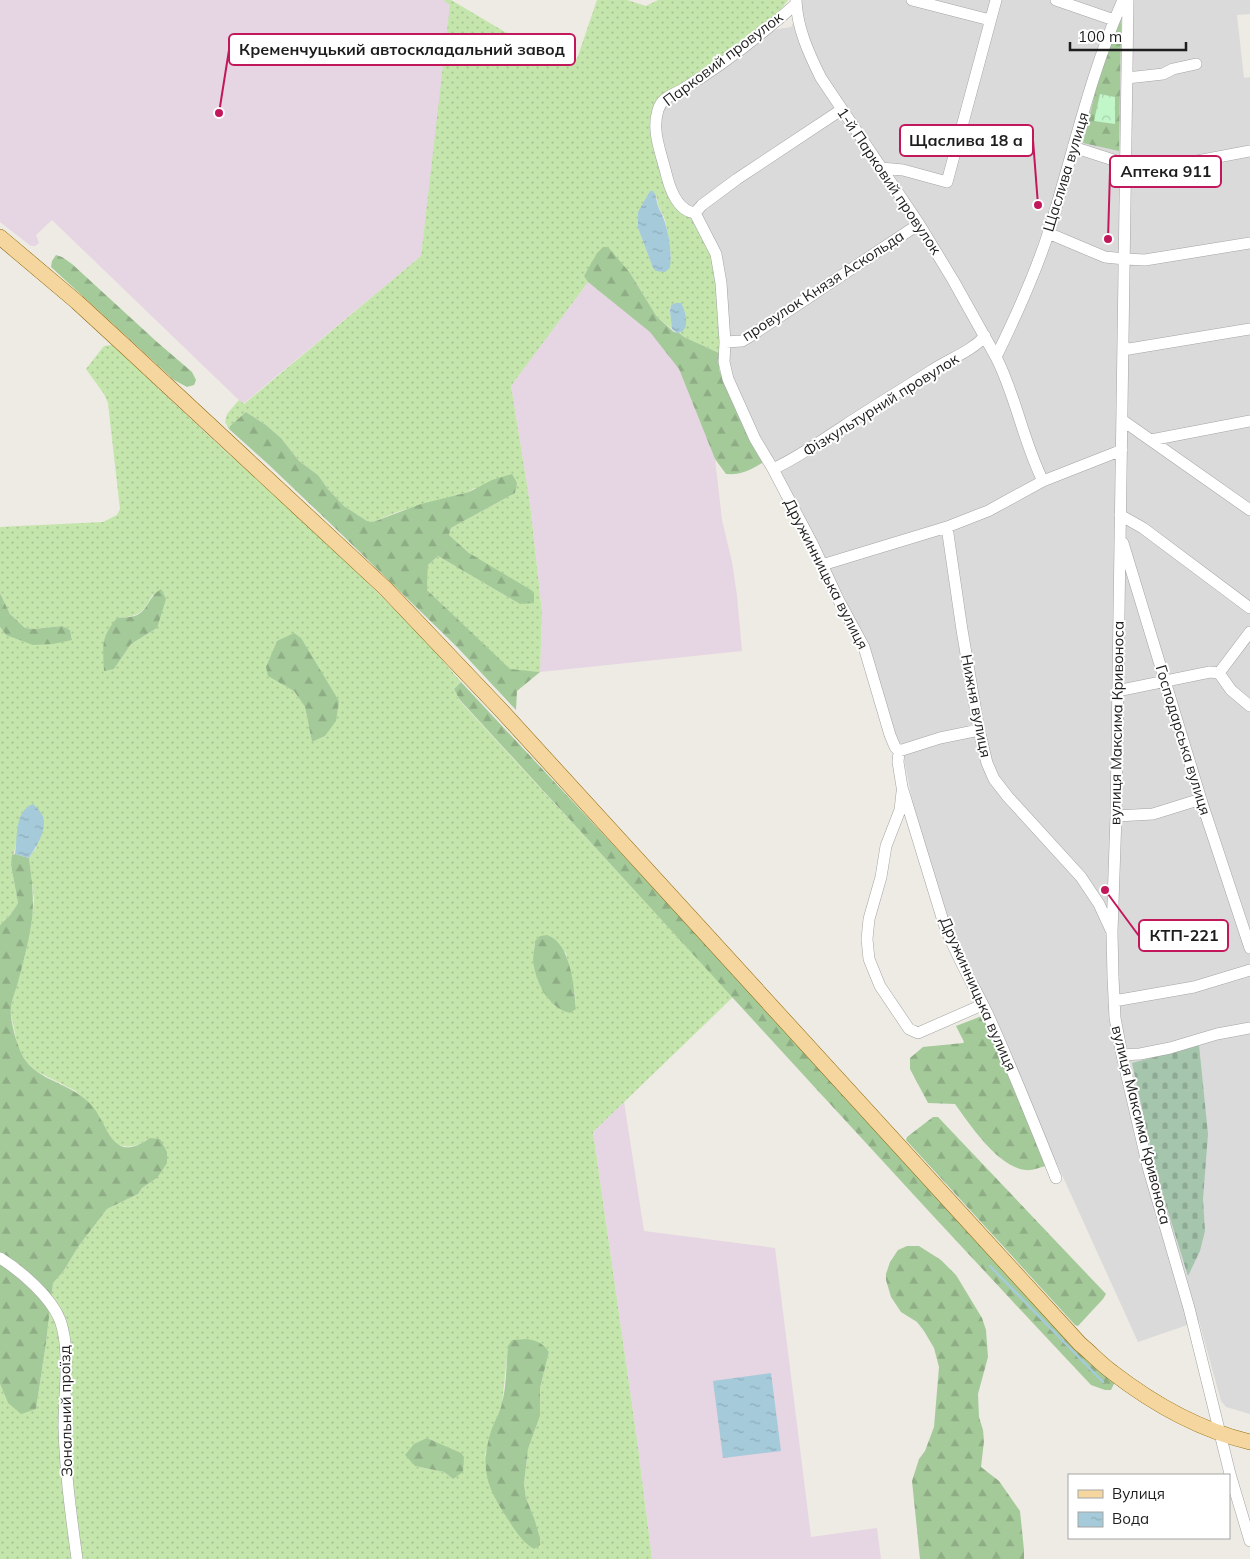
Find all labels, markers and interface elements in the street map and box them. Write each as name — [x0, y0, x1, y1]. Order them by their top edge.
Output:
street label: Парковий провулок — [659, 7, 787, 110]
scale bar — [1070, 20, 1186, 52]
text: 100 m — [1078, 27, 1122, 46]
callout: Кременчуцький автоскладальний завод — [229, 34, 575, 65]
text: Кременчуцький автоскладальний завод — [239, 39, 565, 59]
street label: 1-й Парковий провулок — [833, 104, 946, 259]
street label: Щаслива вулиця — [1038, 110, 1093, 234]
callout: Щаслива 18 а — [900, 125, 1033, 156]
text: Щаслива 18 а — [909, 130, 1023, 150]
callout: Аптека 911 — [1110, 156, 1221, 187]
text: Аптека 911 — [1121, 161, 1211, 181]
street label: провулок Князя Аскольда — [738, 226, 907, 345]
street label: Фізкультурний провулок — [799, 348, 963, 460]
street label: Дружинницька вулиця — [780, 495, 873, 652]
street label: вулиця Максима Кривоноса — [1105, 621, 1128, 825]
street label: Нижня вулиця — [957, 653, 996, 759]
street label: Господарська вулиця — [1152, 662, 1215, 817]
street label: Дружинницька вулиця — [936, 914, 1021, 1074]
callout: КТП-221 — [1139, 920, 1228, 951]
text: КТП-221 — [1149, 925, 1219, 945]
street label: вулиця Максима Кривоноса — [1108, 1023, 1175, 1226]
street label: Зональний проїзд — [55, 1345, 76, 1477]
legend — [1068, 1474, 1230, 1539]
text: Вулиця — [1112, 1484, 1165, 1503]
text: Вода — [1112, 1509, 1149, 1528]

